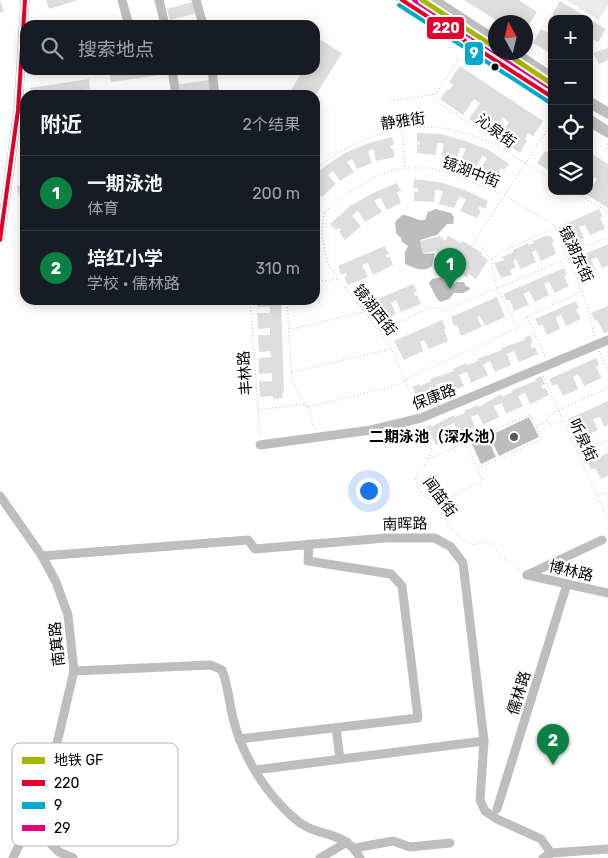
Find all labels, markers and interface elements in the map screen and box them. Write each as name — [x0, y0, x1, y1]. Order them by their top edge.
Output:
north arrow — [488, 15, 533, 60]
map controls — [548, 15, 593, 195]
button: + — [548, 15, 593, 60]
line badge: 220 — [426, 16, 465, 40]
search box — [20, 20, 320, 75]
text: 220 — [432, 20, 460, 37]
icon: search — [38, 34, 66, 62]
text: 搜索地点 — [78, 38, 154, 61]
line badge: 9 — [464, 41, 484, 66]
text: 9 — [470, 45, 479, 62]
button: − — [548, 60, 593, 105]
unlabelled marker — [490, 62, 500, 72]
button: locate — [548, 105, 593, 150]
street label: 静雅街 — [379, 109, 427, 133]
street label: 沁泉街 — [473, 110, 519, 152]
text: 附近 — [40, 112, 82, 137]
text: 2个结果 — [243, 115, 300, 134]
button: layers — [548, 150, 593, 195]
street label: 镜湖中街 — [440, 153, 502, 191]
text: 一期泳池 — [87, 172, 163, 195]
text: 1 — [52, 184, 60, 203]
text: 200 m — [252, 184, 300, 203]
text: 体育 — [87, 199, 119, 218]
street label: 镜湖东街 — [555, 223, 597, 285]
text: 培红小学 — [87, 247, 163, 270]
pin: 1 — [434, 248, 466, 289]
text: 2 — [51, 259, 61, 278]
text: 310 m — [256, 259, 300, 278]
text: 学校 · 儒林路 — [87, 274, 180, 293]
street label: 镜湖西街 — [349, 281, 401, 339]
street label: 丰林路 — [234, 350, 256, 396]
street label: 保康路 — [410, 381, 458, 413]
street label: 听泉街 — [565, 416, 601, 464]
place label: 二期泳池（深水池） — [369, 428, 504, 446]
marker: 二期泳池（深水池） — [508, 431, 520, 443]
street label: 闻笛街 — [419, 474, 461, 520]
your location — [356, 478, 382, 504]
street label: 南晖路 — [382, 515, 428, 533]
street label: 博林路 — [547, 557, 595, 585]
street label: 南箕路 — [46, 621, 68, 667]
street label: 儒林路 — [504, 669, 534, 717]
pin: 2 — [537, 724, 569, 765]
legend — [12, 743, 178, 846]
text: 地铁 GF — [54, 752, 103, 769]
text: 220 — [54, 775, 79, 792]
text: 9 — [54, 797, 62, 814]
text: 29 — [54, 820, 71, 837]

